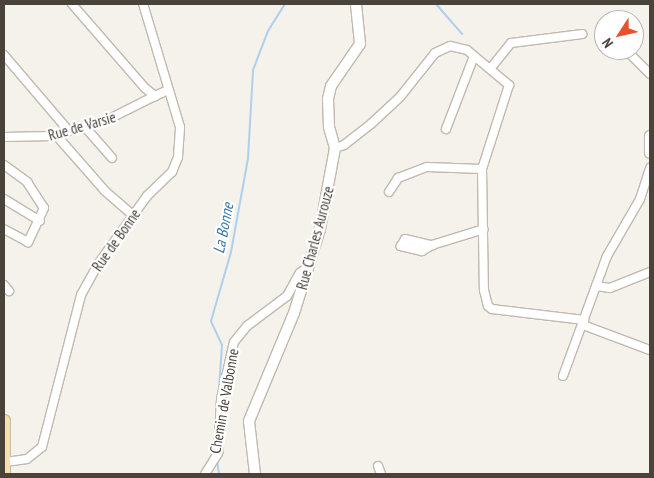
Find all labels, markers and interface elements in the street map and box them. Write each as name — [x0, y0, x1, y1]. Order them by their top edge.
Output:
north arrow — [594, 10, 644, 60]
text: N — [598, 35, 617, 51]
street label: Rue de Varsie — [46, 108, 118, 144]
street label: Rue Charles Aurouze — [292, 184, 338, 292]
water label: La Bonne — [209, 201, 237, 255]
street label: Rue de Bonne — [88, 205, 144, 275]
street label: Chemin de Valbonne — [206, 347, 242, 455]

